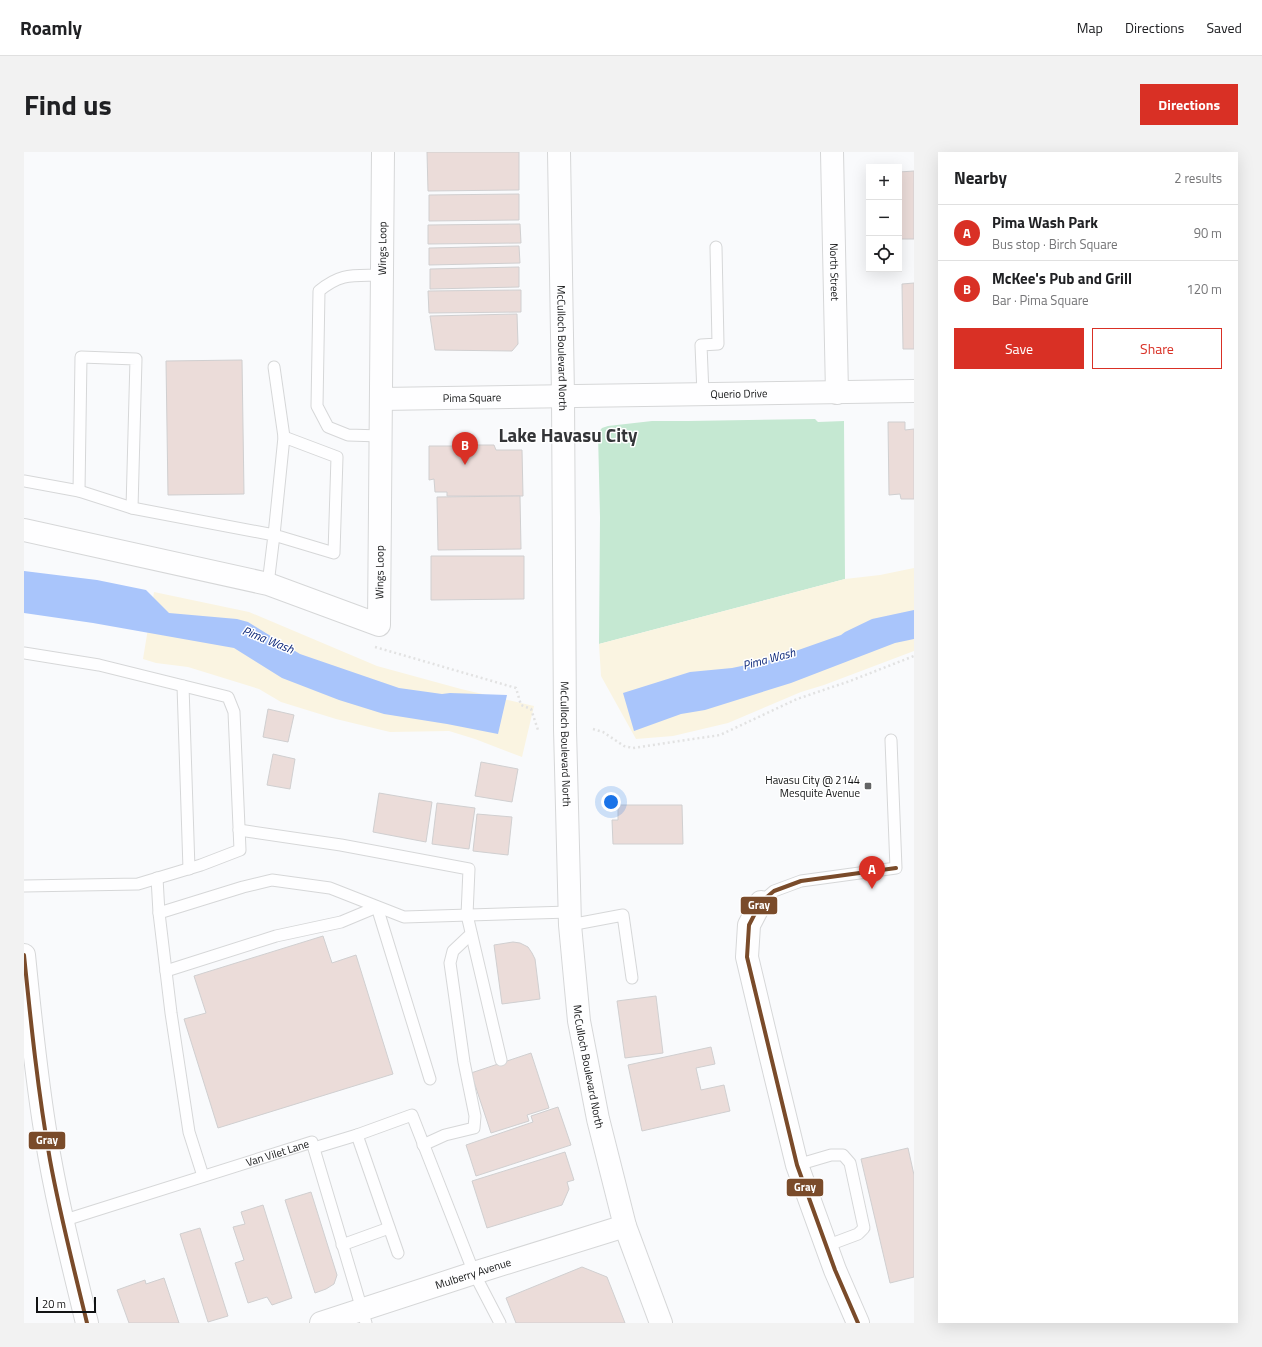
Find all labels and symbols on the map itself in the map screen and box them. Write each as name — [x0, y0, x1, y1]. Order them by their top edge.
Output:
street label: Wings Loop — [374, 221, 390, 275]
street label: North Street — [826, 243, 843, 301]
street label: McCulloch Boulevard North — [553, 285, 571, 411]
street label: Querio Drive — [710, 385, 768, 402]
street label: Pima Square — [443, 389, 502, 406]
district label: Lake Havasu City — [499, 420, 638, 449]
pin: B — [452, 432, 478, 465]
street label: Wings Loop — [371, 545, 388, 599]
water label: Pima Wash — [240, 621, 298, 659]
water label: Pima Wash — [740, 642, 798, 675]
street label: McCulloch Boulevard North — [557, 681, 575, 807]
place label: Havasu City @ 2144 Mesquite Avenue — [765, 772, 860, 801]
marker: Havasu City @ 2144 Mesquite Avenue — [863, 781, 873, 791]
your location — [601, 792, 621, 812]
pin: A — [859, 856, 885, 889]
line badge: Gray — [740, 896, 778, 915]
text: Gray — [748, 897, 770, 913]
street label: McCulloch Boulevard North — [570, 1004, 608, 1130]
line badge: Gray — [28, 1131, 66, 1150]
text: Gray — [36, 1132, 58, 1148]
street label: Van Vilet Lane — [244, 1135, 312, 1170]
line badge: Gray — [786, 1178, 824, 1197]
text: Gray — [794, 1179, 816, 1195]
street label: Mulberry Avenue — [433, 1254, 514, 1293]
scale bar — [36, 1295, 96, 1314]

